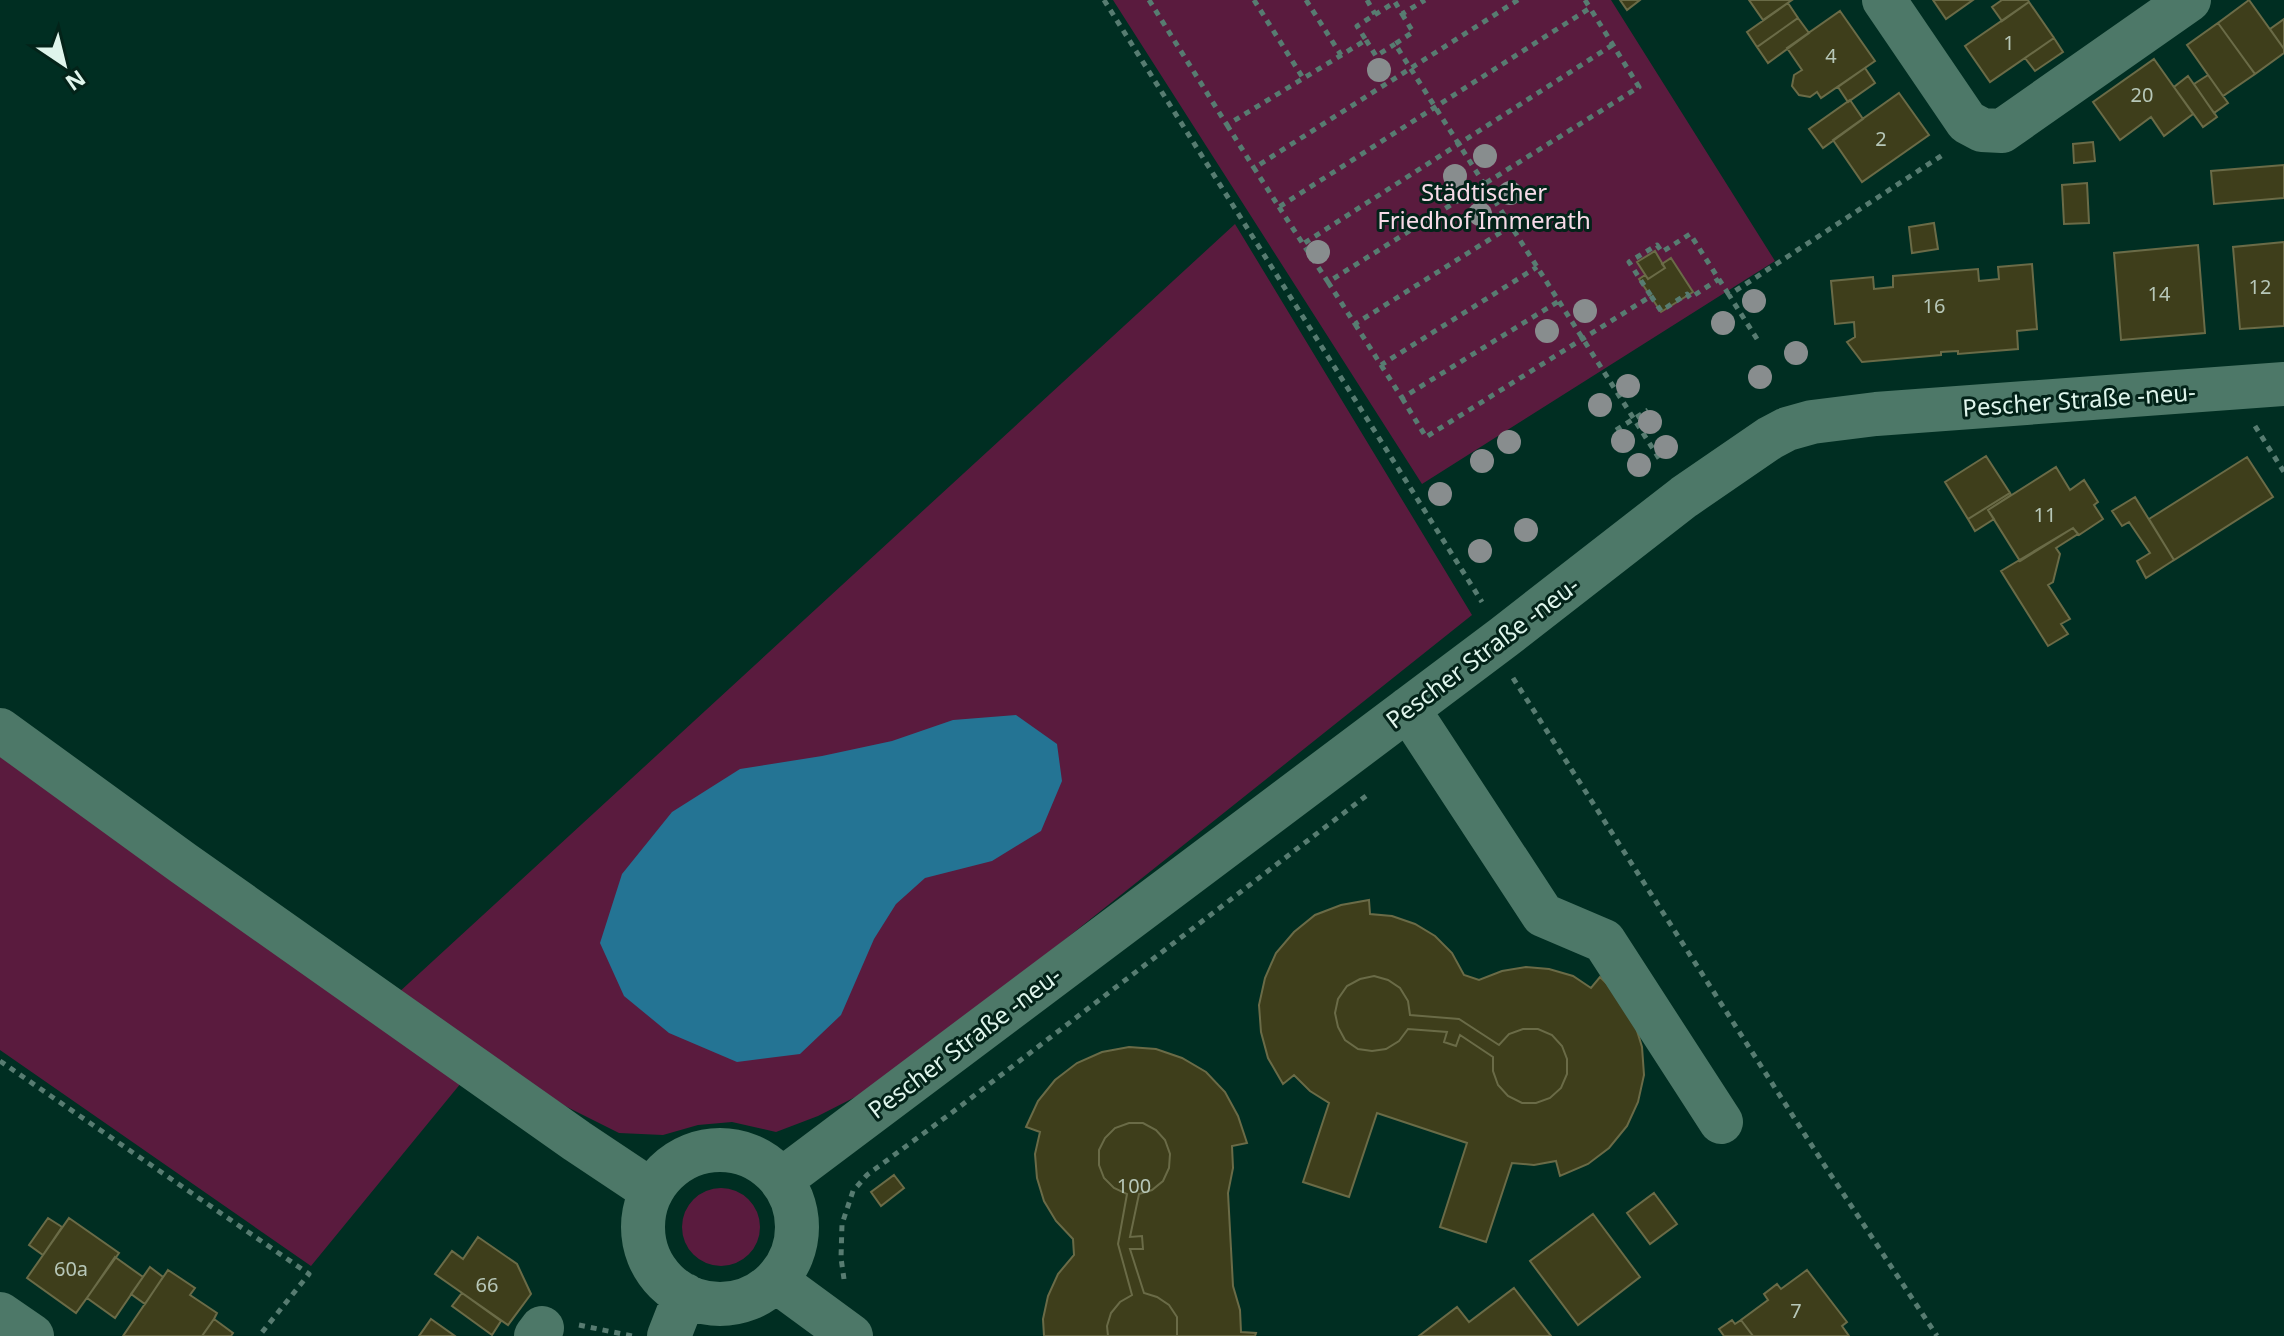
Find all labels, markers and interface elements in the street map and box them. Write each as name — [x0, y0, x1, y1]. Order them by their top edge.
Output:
north arrow — [24, 24, 104, 104]
house number: 1 — [2003, 29, 2015, 56]
house number: 4 — [1825, 42, 1837, 69]
text: N — [60, 64, 92, 99]
house number: 20 — [2131, 81, 2153, 108]
house number: 2 — [1875, 125, 1887, 152]
park label: Städtischer Friedhof Immerath — [1377, 175, 1591, 236]
house number: 12 — [2249, 273, 2271, 300]
house number: 14 — [2148, 280, 2171, 307]
house number: 16 — [1923, 292, 1945, 319]
street label: Pescher Straße -neu- — [1961, 374, 2197, 424]
house number: 11 — [2034, 501, 2056, 528]
street label: Pescher Straße -neu- — [1379, 568, 1585, 736]
street label: Pescher Straße -neu- — [861, 958, 1067, 1126]
house number: 100 — [1117, 1172, 1151, 1199]
house number: 60a — [54, 1255, 88, 1282]
house number: 66 — [476, 1271, 498, 1298]
house number: 7 — [1790, 1297, 1802, 1324]

